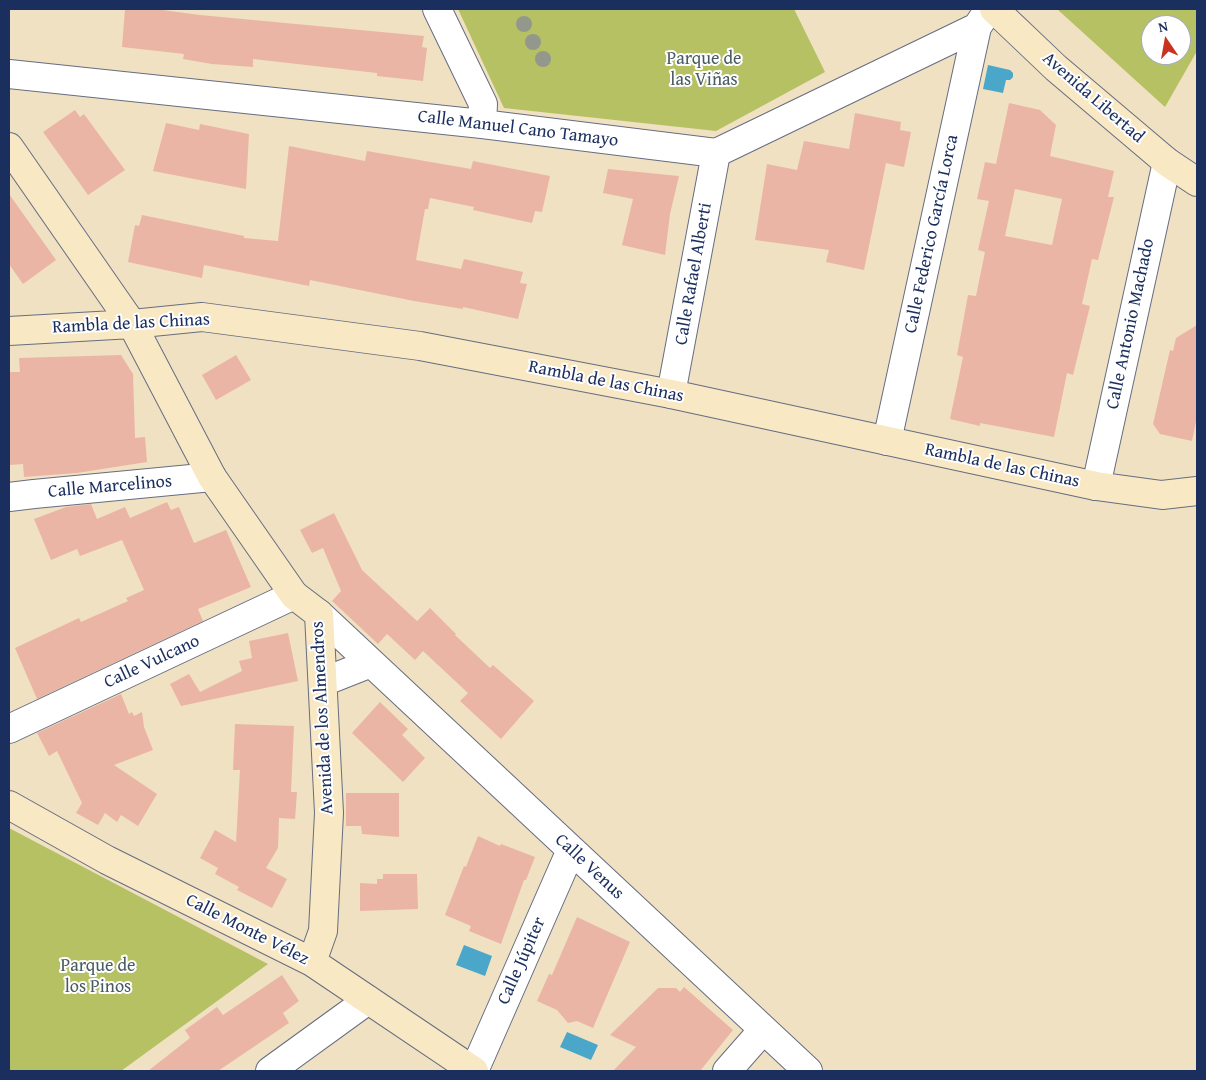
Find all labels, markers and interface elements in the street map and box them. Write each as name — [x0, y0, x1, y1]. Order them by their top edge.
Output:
north arrow — [1141, 15, 1191, 65]
text: N — [1156, 16, 1170, 37]
park label: Parque de las Viñas — [666, 48, 742, 90]
street label: Avenida Libertad — [1038, 48, 1148, 148]
street label: Calle Manuel Cano Tamayo — [417, 106, 619, 152]
street label: Calle Federico García Lorca — [900, 133, 964, 335]
street label: Calle Rafael Alberti — [671, 201, 717, 347]
street label: Calle Antonio Machado — [1102, 237, 1160, 411]
street label: Rambla de las Chinas — [52, 309, 210, 339]
street label: Rambla de las Chinas — [526, 356, 686, 408]
street label: Rambla de las Chinas — [923, 439, 1081, 493]
street label: Calle Marcelinos — [47, 471, 173, 503]
street label: Avenida de los Almendros — [307, 621, 339, 815]
street label: Calle Vulcano — [101, 630, 203, 694]
street label: Calle Venus — [550, 829, 628, 905]
street label: Calle Monte Vélez — [182, 890, 312, 970]
street label: Calle Júpiter — [493, 914, 551, 1008]
park label: Parque de los Pinos — [60, 955, 136, 998]

